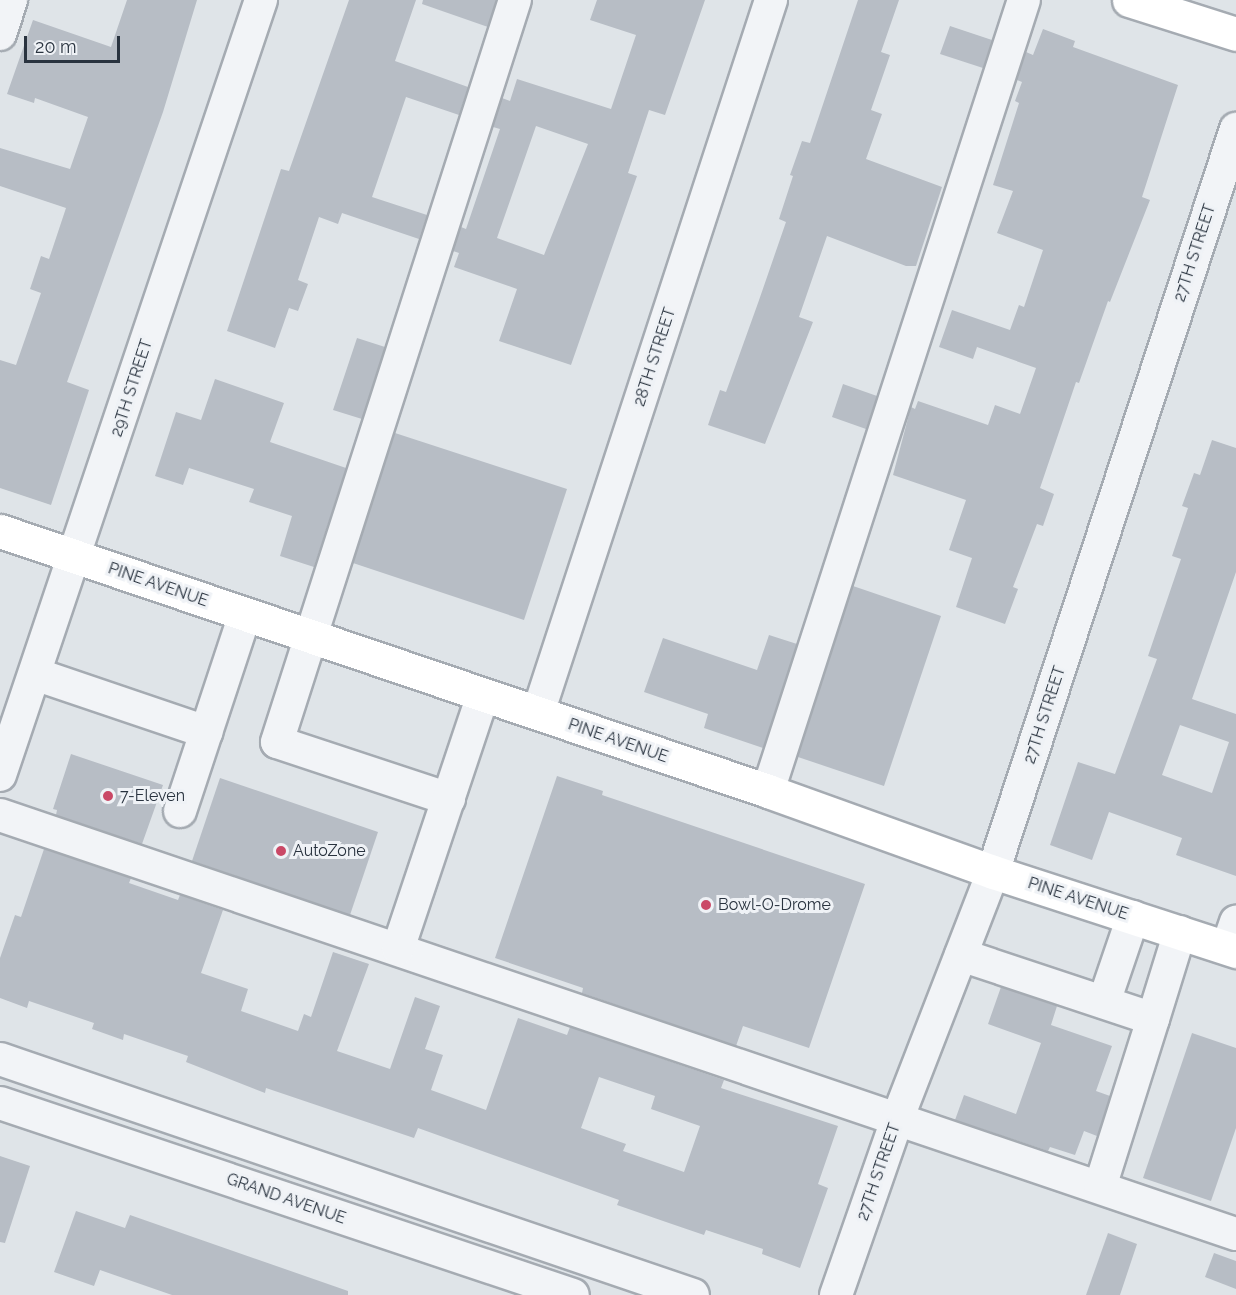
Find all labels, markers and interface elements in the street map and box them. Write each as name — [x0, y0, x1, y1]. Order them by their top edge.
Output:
scale bar — [27, 24, 123, 62]
text: 20 m — [35, 36, 77, 57]
street label: 27TH STREET — [1170, 202, 1220, 304]
street label: 28TH STREET — [630, 305, 680, 409]
street label: 29TH STREET — [107, 337, 157, 439]
street label: PINE AVENUE — [105, 559, 211, 611]
street label: 27TH STREET — [1020, 664, 1070, 766]
street label: PINE AVENUE — [565, 715, 671, 767]
place label: 7-Eleven — [120, 786, 185, 806]
marker: 7-Eleven — [101, 789, 115, 803]
place label: AutoZone — [293, 841, 366, 861]
marker: AutoZone — [274, 844, 288, 858]
street label: PINE AVENUE — [1025, 874, 1131, 924]
place label: Bowl-O-Drome — [718, 895, 831, 915]
marker: Bowl-O-Drome — [699, 898, 713, 912]
street label: 27TH STREET — [853, 1121, 905, 1223]
street label: GRAND AVENUE — [224, 1170, 348, 1228]

